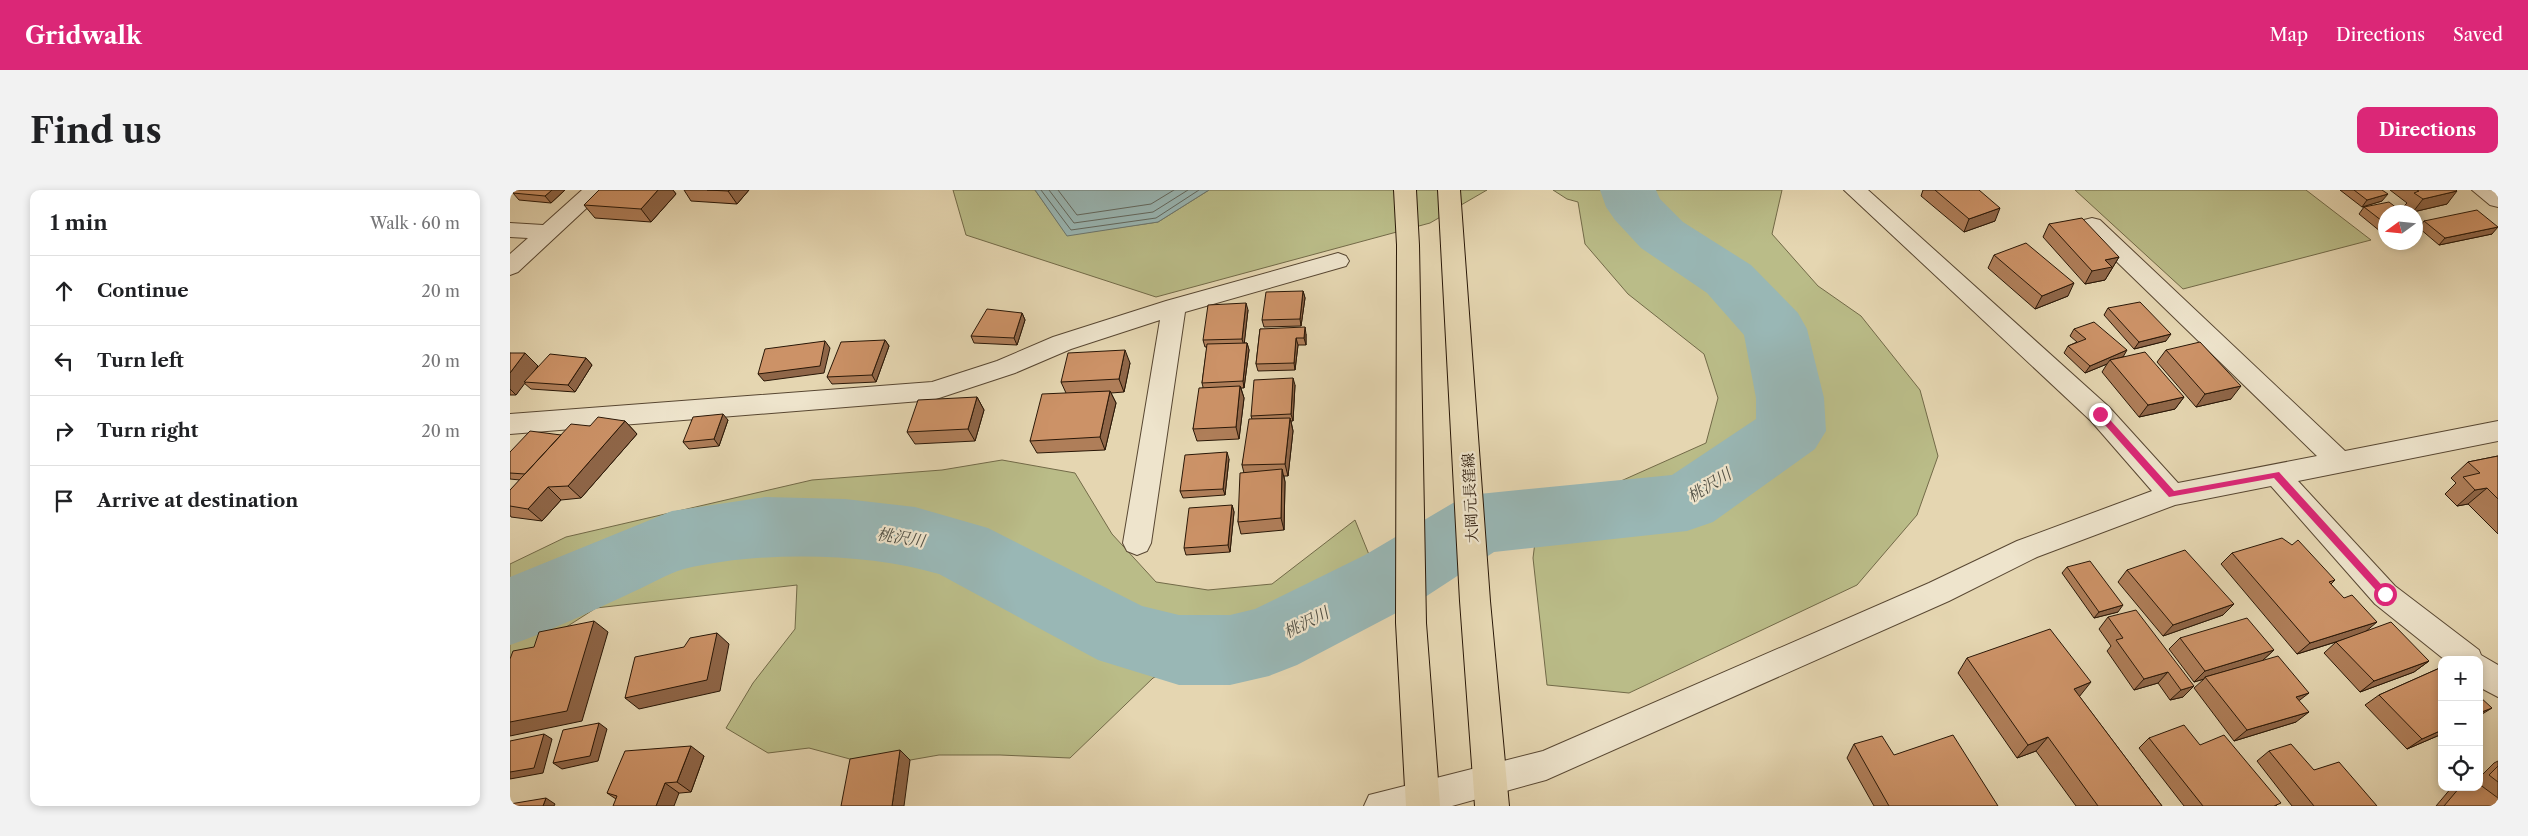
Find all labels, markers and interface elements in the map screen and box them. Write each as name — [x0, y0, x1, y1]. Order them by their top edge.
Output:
text: Gridwalk — [25, 21, 142, 50]
text: Map — [2269, 24, 2308, 46]
text: Directions — [2336, 24, 2425, 46]
text: Saved — [2453, 24, 2503, 46]
button: Directions — [2357, 107, 2498, 153]
text: Find us — [30, 109, 162, 152]
north arrow — [2378, 205, 2423, 250]
text: 1 min — [50, 210, 108, 235]
text: Walk · 60 m — [370, 213, 460, 233]
icon: ahead — [50, 277, 78, 305]
text: Continue — [97, 279, 189, 302]
text: 20 m — [421, 281, 460, 301]
icon: left — [50, 347, 78, 375]
text: Turn left — [97, 349, 184, 372]
text: 20 m — [421, 351, 460, 371]
route end — [2089, 403, 2112, 426]
icon: right — [50, 417, 78, 445]
text: Turn right — [97, 419, 198, 442]
text: 20 m — [421, 421, 460, 441]
street label: 大岡元長窪線 — [1458, 453, 1482, 543]
water label: 桃沢川 — [1683, 463, 1736, 506]
icon: arrive — [50, 487, 78, 515]
text: Arrive at destination — [97, 489, 298, 512]
water label: 桃沢川 — [876, 523, 928, 551]
route start — [2374, 583, 2397, 606]
water label: 桃沢川 — [1280, 601, 1334, 642]
map controls — [2438, 656, 2483, 791]
button: + — [2438, 656, 2483, 701]
button: − — [2438, 701, 2483, 746]
button: locate — [2438, 746, 2483, 791]

